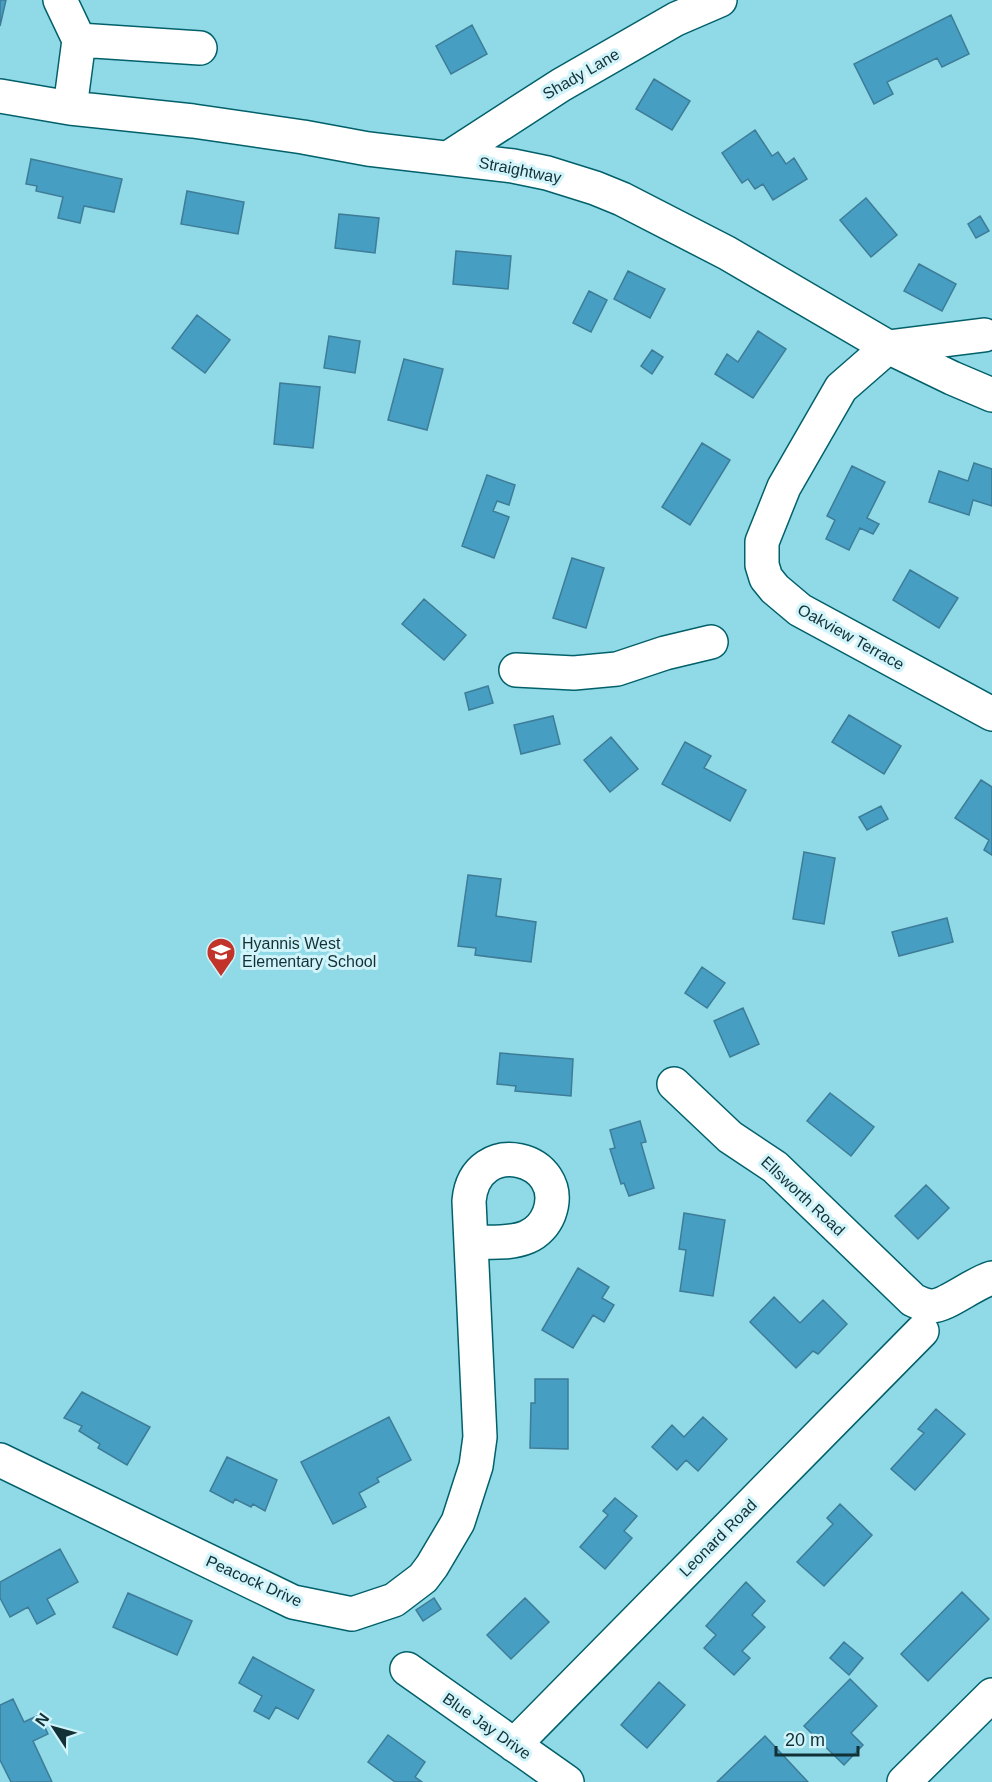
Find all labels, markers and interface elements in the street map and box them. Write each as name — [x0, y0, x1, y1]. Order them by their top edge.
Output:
street label: Shady Lane — [540, 45, 622, 103]
street label: Straightway — [477, 154, 563, 186]
street label: Oakview Terrace — [795, 601, 907, 673]
place label: Hyannis West Elementary School — [242, 935, 376, 970]
school or university icon: Hyannis West Elementary School — [205, 936, 237, 978]
street label: Ellsworth Road — [758, 1153, 848, 1239]
street label: Leonard Road — [676, 1496, 760, 1580]
street label: Peacock Drive — [203, 1552, 305, 1610]
street label: Blue Jay Drive — [440, 1689, 534, 1763]
north arrow — [24, 1698, 84, 1758]
text: N — [32, 1710, 53, 1729]
scale bar — [776, 1719, 858, 1757]
text: 20 m — [785, 1730, 825, 1750]

